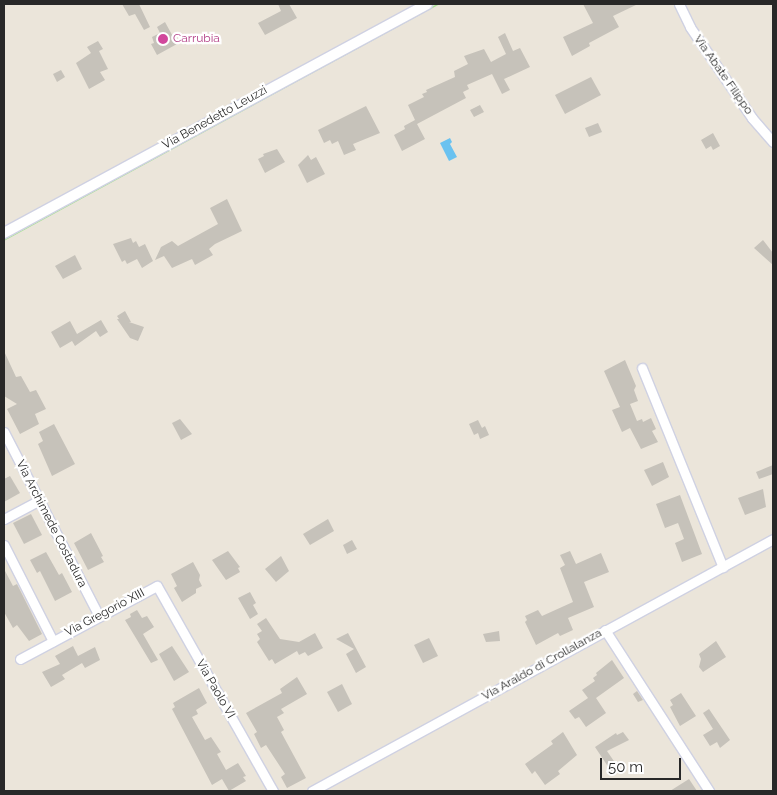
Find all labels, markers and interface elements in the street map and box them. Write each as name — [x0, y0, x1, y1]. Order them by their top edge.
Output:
place label: Carrubia — [173, 32, 220, 46]
street label: Via Abate Filippo — [690, 32, 756, 118]
marker: Carrubia — [157, 33, 169, 45]
street label: Via Benedetto Leuzzi — [160, 83, 270, 153]
street label: Via Archimede Costadura — [12, 458, 90, 590]
street label: Via Gregorio XIII — [63, 586, 147, 640]
street label: Via Araldo di Crollalanza — [479, 626, 605, 704]
street label: Via Paolo VI — [192, 657, 238, 721]
scale bar — [602, 748, 683, 780]
text: 50 m — [608, 758, 643, 776]

